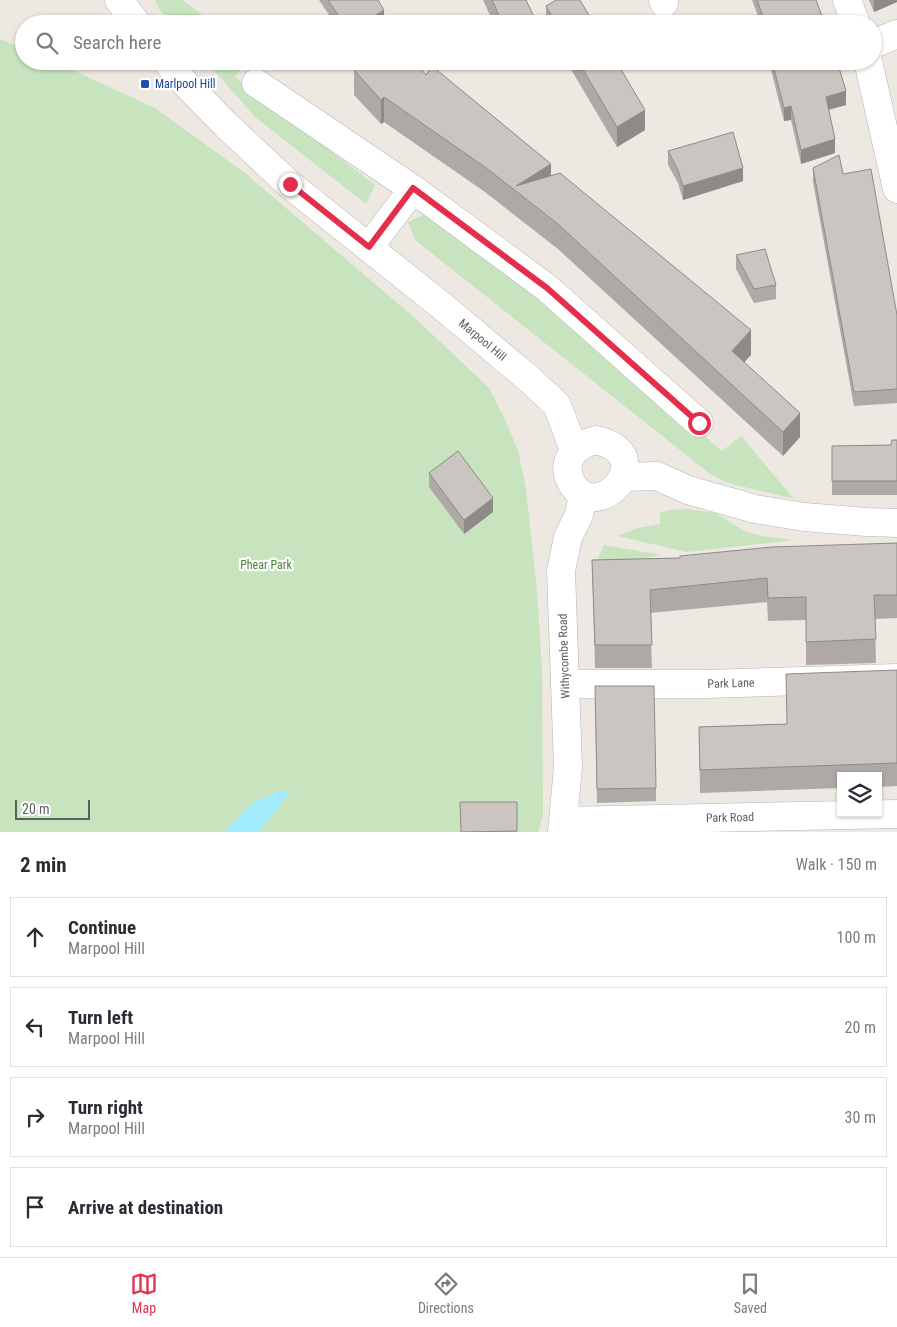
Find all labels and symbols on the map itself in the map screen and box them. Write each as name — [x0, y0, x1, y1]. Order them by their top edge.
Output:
place label: Marlpool Hill — [155, 77, 215, 91]
marker: Marlpool Hill — [139, 78, 151, 90]
route end — [279, 173, 302, 196]
street label: Marpool Hill — [456, 316, 509, 364]
route start — [688, 412, 711, 435]
park label: Phear Park — [240, 558, 292, 572]
street label: Withycombe Road — [556, 613, 572, 699]
street label: Park Lane — [707, 675, 755, 691]
scale bar — [15, 797, 90, 820]
street label: Park Road — [706, 810, 754, 825]

